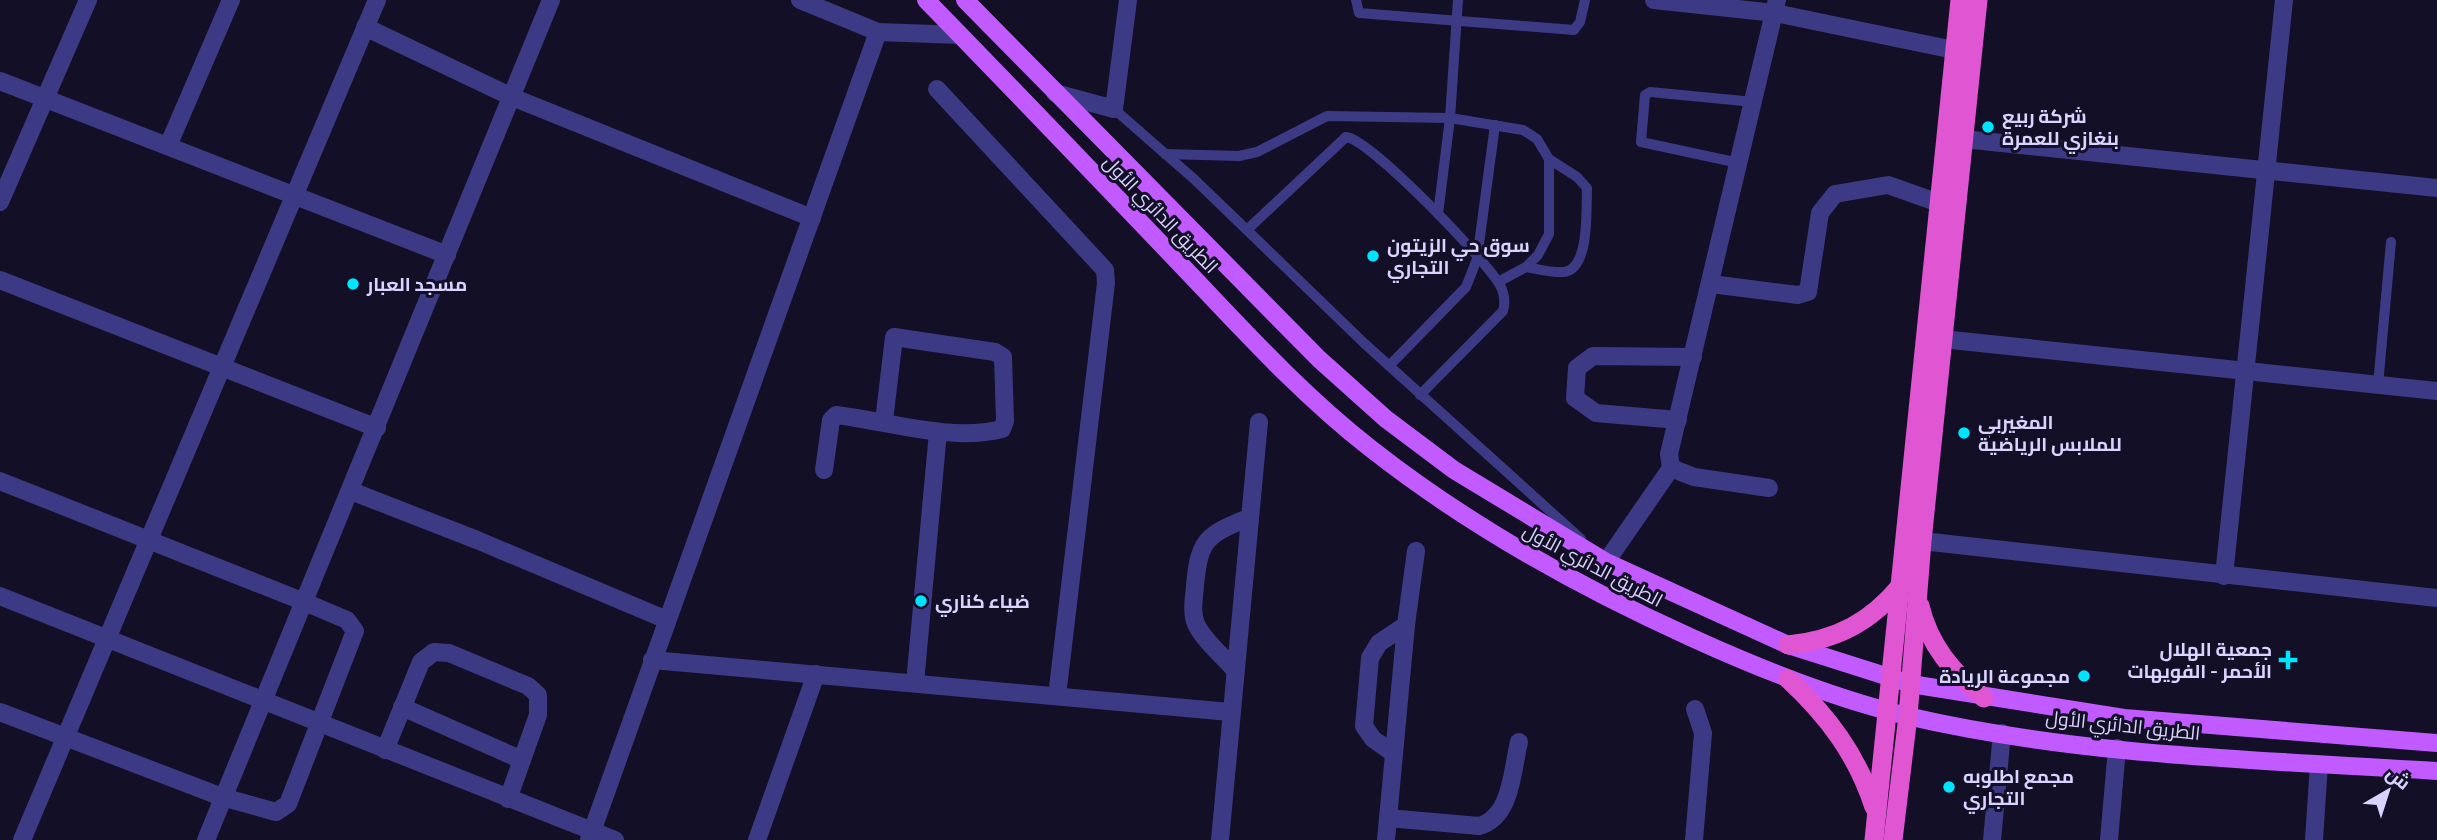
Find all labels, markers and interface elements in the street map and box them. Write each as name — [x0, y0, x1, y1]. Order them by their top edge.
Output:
place label: شركة ربيع بنغازي للعمرة — [2002, 103, 2119, 154]
marker: شركة ربيع بنغازي للعمرة — [1980, 119, 1996, 135]
street label: الطريق الدائري الأول — [1096, 149, 1224, 280]
place label: سوق حي الزيتون التجاري — [1387, 232, 1530, 283]
marker: سوق حي الزيتون التجاري — [1365, 248, 1381, 264]
place label: مسجد العبار — [366, 271, 467, 297]
marker: مسجد العبار — [345, 276, 361, 292]
place label: المغيربي للملابس الرياضية — [1978, 409, 2122, 457]
marker: المغيربي للملابس الرياضية — [1956, 425, 1972, 441]
street label: الطريق الدائري الأول — [1517, 517, 1668, 615]
place label: ضياء كناري — [935, 588, 1030, 617]
marker: ضياء كناري — [913, 593, 929, 609]
place label: جمعية الهلال الأحمر - الفويهات — [2128, 636, 2272, 684]
marker: جمعية الهلال الأحمر - الفويهات — [2278, 650, 2298, 670]
place label: مجموعة الريادة — [1939, 663, 2070, 689]
marker: مجموعة الريادة — [2076, 668, 2092, 684]
street label: الطريق الدائري الأول — [2044, 704, 2202, 748]
north arrow — [2353, 756, 2423, 826]
text: ش — [2381, 760, 2416, 796]
place label: مجمع اطلوبه التجاري — [1963, 763, 2074, 814]
marker: مجمع اطلوبه التجاري — [1941, 779, 1957, 795]

